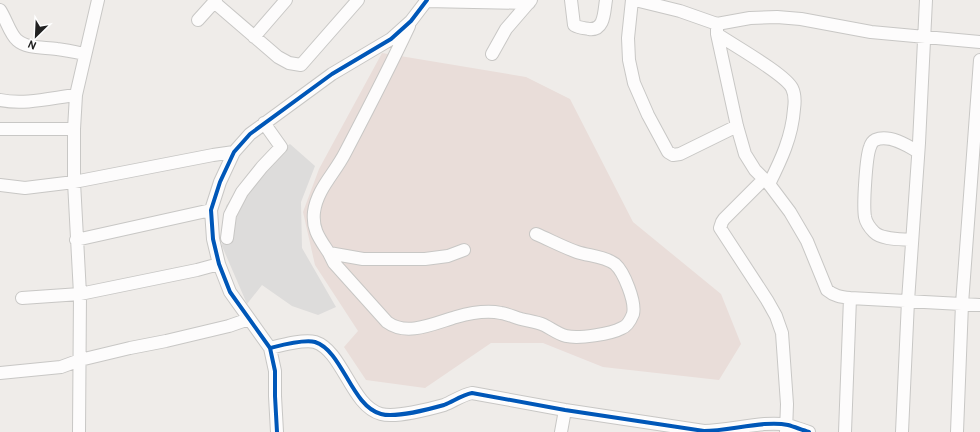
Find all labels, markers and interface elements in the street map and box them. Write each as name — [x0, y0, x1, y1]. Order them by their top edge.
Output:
north arrow — [16, 16, 56, 56]
text: N — [26, 36, 39, 52]

